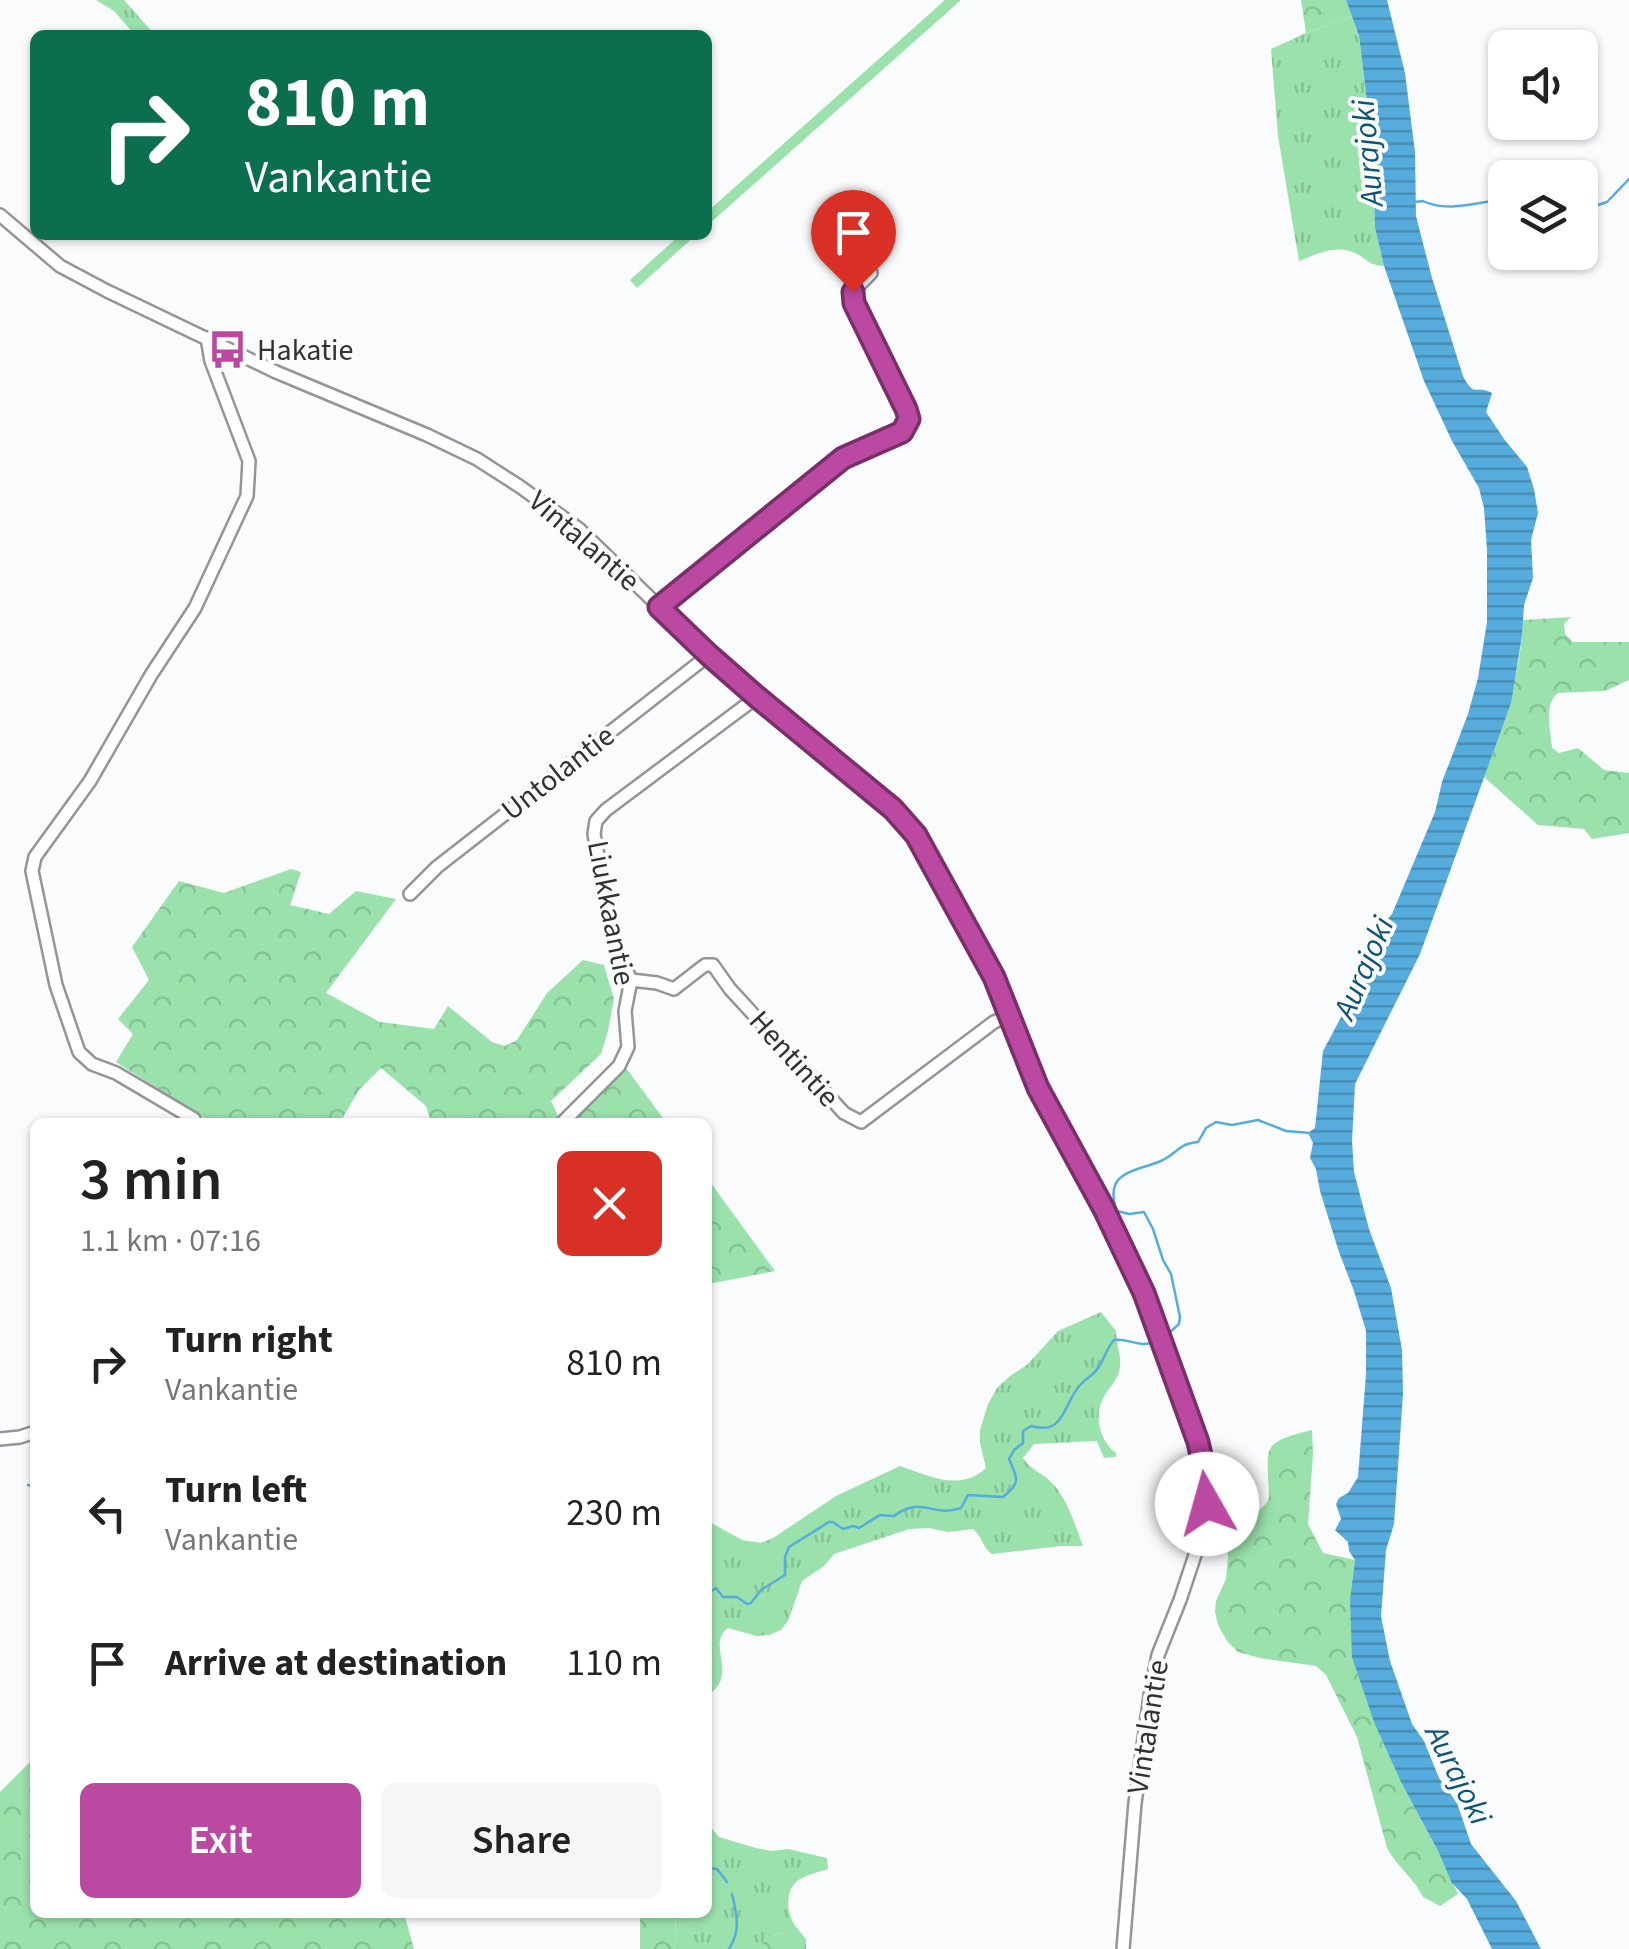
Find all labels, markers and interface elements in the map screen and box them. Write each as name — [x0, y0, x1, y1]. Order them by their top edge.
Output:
map controls — [1488, 30, 1598, 270]
button: sound — [1488, 30, 1598, 140]
text: 810 m — [245, 53, 430, 153]
icon: right — [80, 70, 210, 200]
water label: Aurajoki — [1340, 97, 1396, 210]
text: Vankantie — [245, 146, 432, 210]
button: layers — [1488, 160, 1598, 270]
pin — [811, 190, 896, 293]
icon: arrive — [826, 205, 881, 260]
bus stop icon: Hakatie — [206, 329, 248, 371]
place label: Hakatie — [257, 329, 353, 372]
street label: Vintalantie — [519, 480, 649, 602]
street label: Untolantie — [492, 715, 624, 831]
street label: Liukkaantie — [576, 837, 646, 989]
water label: Aurajoki — [1321, 909, 1406, 1028]
street label: Hentintie — [739, 1001, 849, 1117]
text: 3 min — [80, 1138, 223, 1223]
button: close — [557, 1151, 662, 1256]
text: 1.1 km · 07:16 — [80, 1218, 261, 1264]
text: Turn right — [165, 1313, 333, 1367]
icon: right — [80, 1336, 135, 1391]
text: 810 m — [566, 1336, 662, 1390]
text: Vankantie — [165, 1367, 298, 1413]
position arrow — [1155, 1452, 1259, 1556]
text: Turn left — [165, 1463, 307, 1517]
icon: left — [80, 1486, 135, 1541]
text: 230 m — [566, 1486, 662, 1540]
text: Vankantie — [165, 1517, 298, 1563]
icon: arrive — [80, 1636, 135, 1691]
text: Arrive at destination — [165, 1636, 507, 1690]
text: 110 m — [566, 1636, 662, 1690]
street label: Vintalantie — [1116, 1657, 1180, 1797]
water label: Aurajoki — [1412, 1715, 1503, 1834]
button: Exit — [80, 1783, 361, 1898]
button: Share — [381, 1783, 662, 1898]

